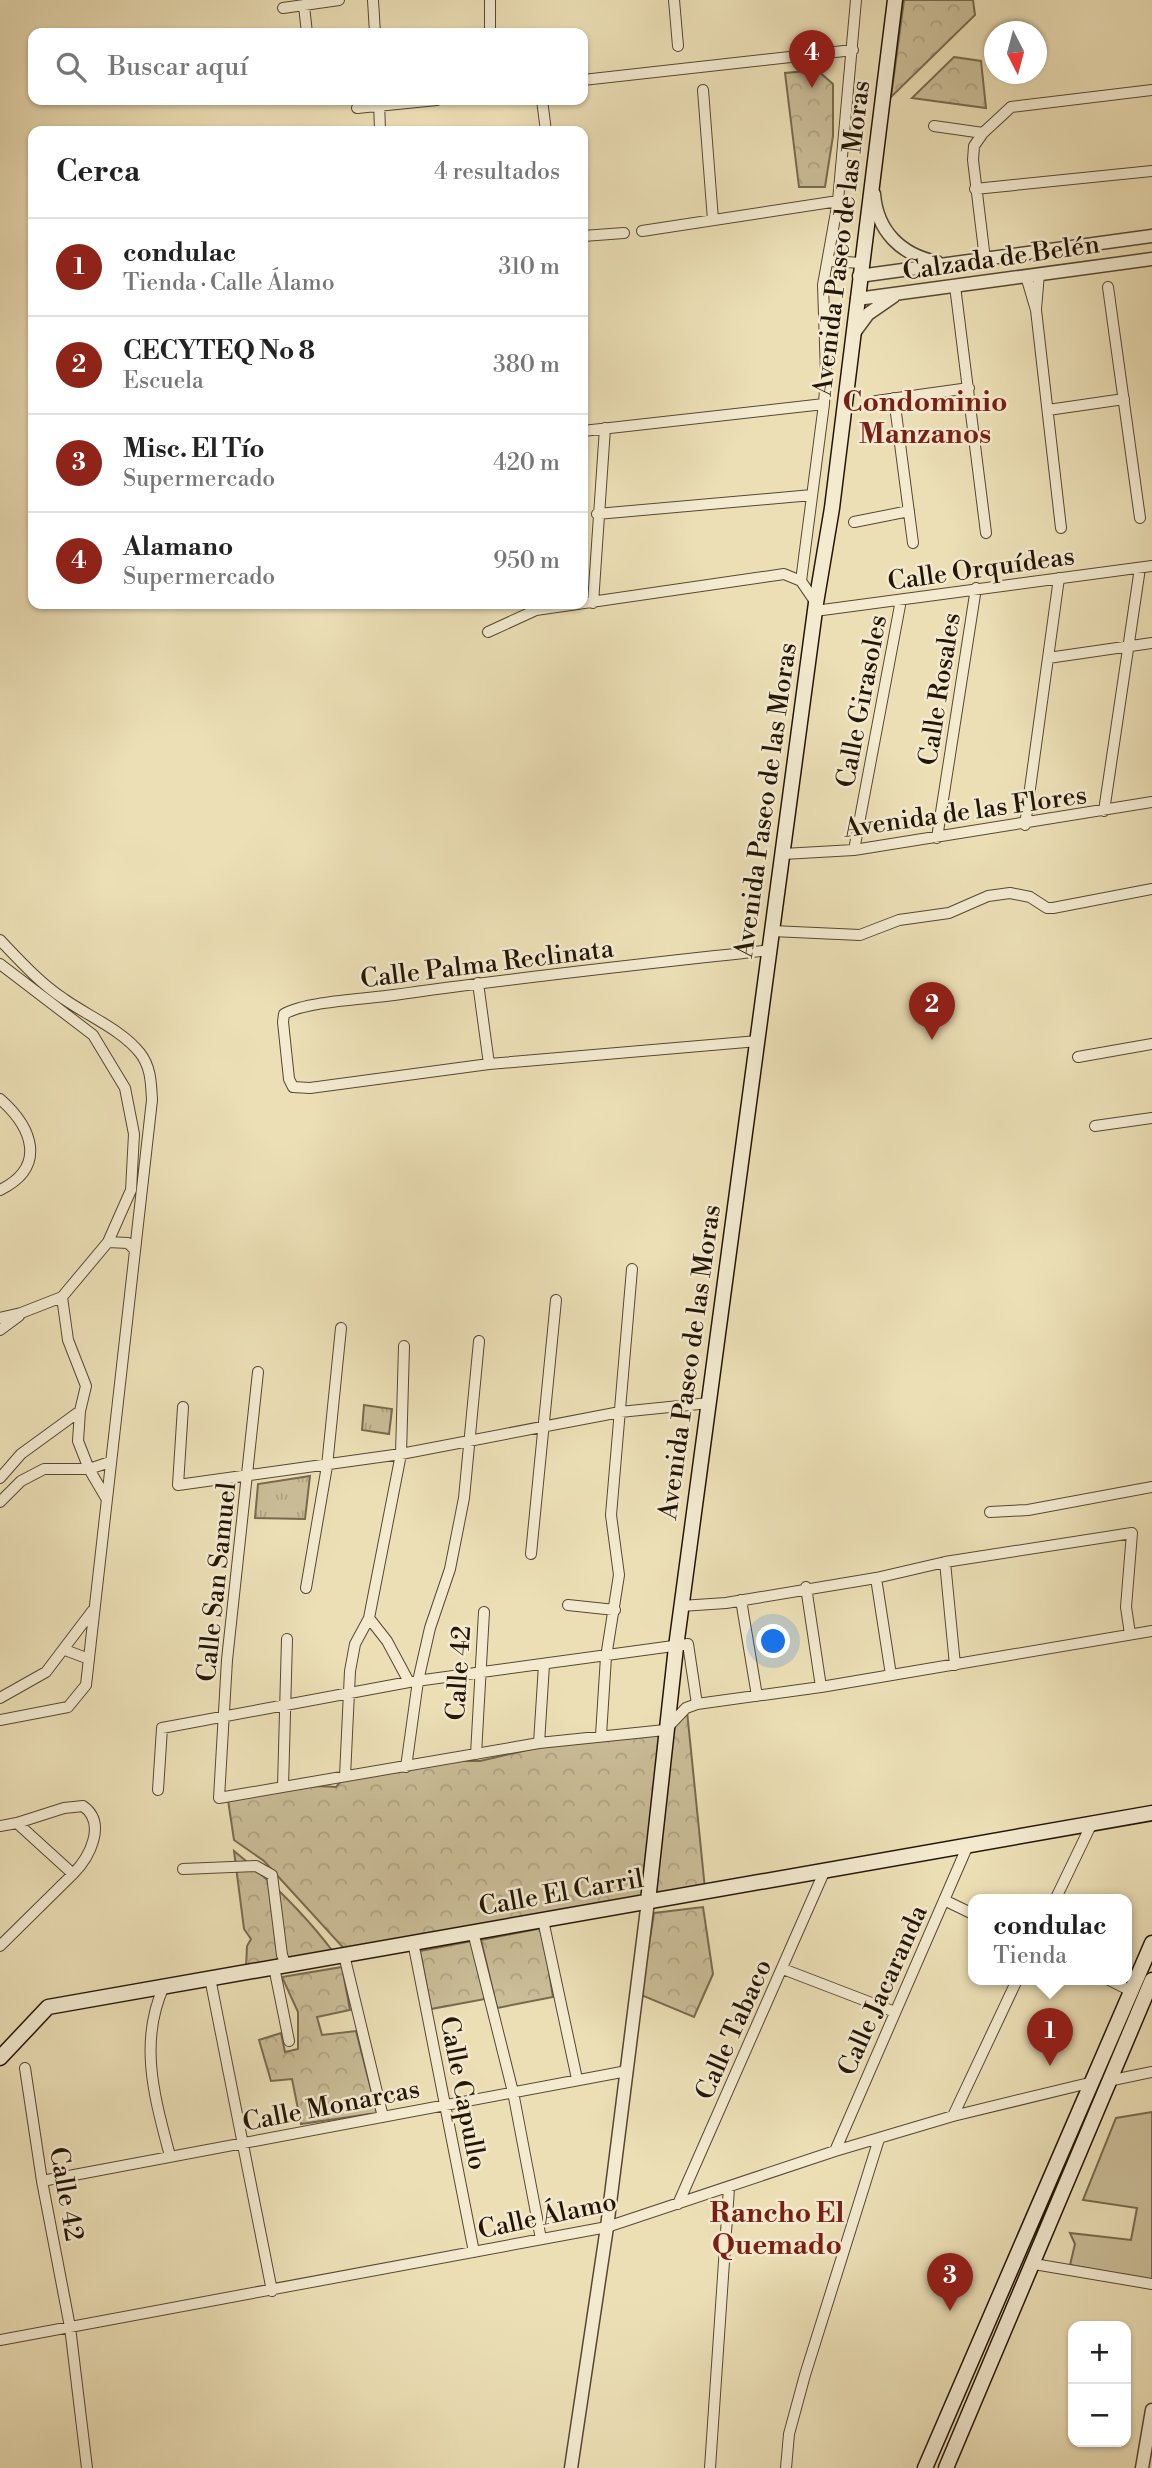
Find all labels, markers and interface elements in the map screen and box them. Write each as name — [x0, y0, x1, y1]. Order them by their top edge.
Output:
north arrow — [984, 21, 1047, 84]
search box — [28, 28, 588, 105]
pin: 4 — [789, 30, 835, 88]
icon: search — [52, 48, 90, 86]
text: Buscar aquí — [108, 51, 248, 83]
street label: Avenida Paseo de las Moras — [807, 78, 877, 399]
text: Cerca — [56, 153, 140, 191]
text: 4 resultados — [434, 158, 560, 186]
street label: Calzada de Belén — [901, 228, 1102, 288]
text: condulac — [123, 237, 236, 269]
text: 1 — [73, 253, 85, 281]
text: 310 m — [499, 253, 560, 281]
text: Tienda · Calle Álamo — [123, 269, 335, 297]
text: CECYTEQ No 8 — [123, 335, 315, 367]
text: 2 — [72, 351, 86, 379]
text: 380 m — [493, 351, 560, 379]
text: Escuela — [123, 367, 204, 395]
district label: Condominio Manzanos — [843, 385, 1007, 452]
text: Misc. El Tío — [123, 433, 265, 465]
text: 3 — [72, 449, 86, 477]
text: 420 m — [493, 449, 560, 477]
text: Supermercado — [123, 465, 275, 493]
text: Alamano — [123, 531, 233, 563]
street label: Calle Orquídeas — [886, 540, 1077, 598]
text: 4 — [71, 547, 87, 575]
text: 950 m — [493, 547, 560, 575]
text: Supermercado — [123, 563, 275, 591]
street label: Calle Rosales — [912, 611, 968, 768]
street label: Calle Girasoles — [830, 612, 894, 790]
street label: Avenida Paseo de las Moras — [728, 641, 804, 961]
street label: Avenida de las Flores — [840, 779, 1089, 845]
street label: Calle Palma Reclinata — [359, 932, 616, 995]
pin: 2 — [909, 982, 955, 1040]
street label: Avenida Paseo de las Moras — [652, 1203, 728, 1523]
street label: Calle San Samuel — [191, 1481, 243, 1683]
street label: Calle 42 — [440, 1624, 478, 1722]
your location — [756, 1624, 790, 1658]
street label: Calle El Carril — [476, 1863, 646, 1923]
popup — [968, 1894, 1132, 1985]
street label: Calle Jacaranda — [831, 1900, 935, 2081]
text: condulac — [993, 1910, 1107, 1942]
text: Tienda — [993, 1942, 1067, 1970]
street label: Calle Tabaco — [689, 1954, 779, 2105]
pin: 1 — [1027, 2008, 1073, 2066]
street label: Calle Capullo — [432, 2014, 494, 2173]
street label: Calle Monarcas — [240, 2073, 422, 2139]
street label: Calle 42 — [42, 2145, 90, 2244]
street label: Calle Álamo — [475, 2184, 619, 2246]
district label: Rancho El Quemado — [710, 2196, 844, 2263]
pin: 3 — [927, 2253, 973, 2311]
map controls — [1068, 2321, 1131, 2447]
button: + — [1068, 2321, 1131, 2384]
button: − — [1068, 2384, 1131, 2447]

